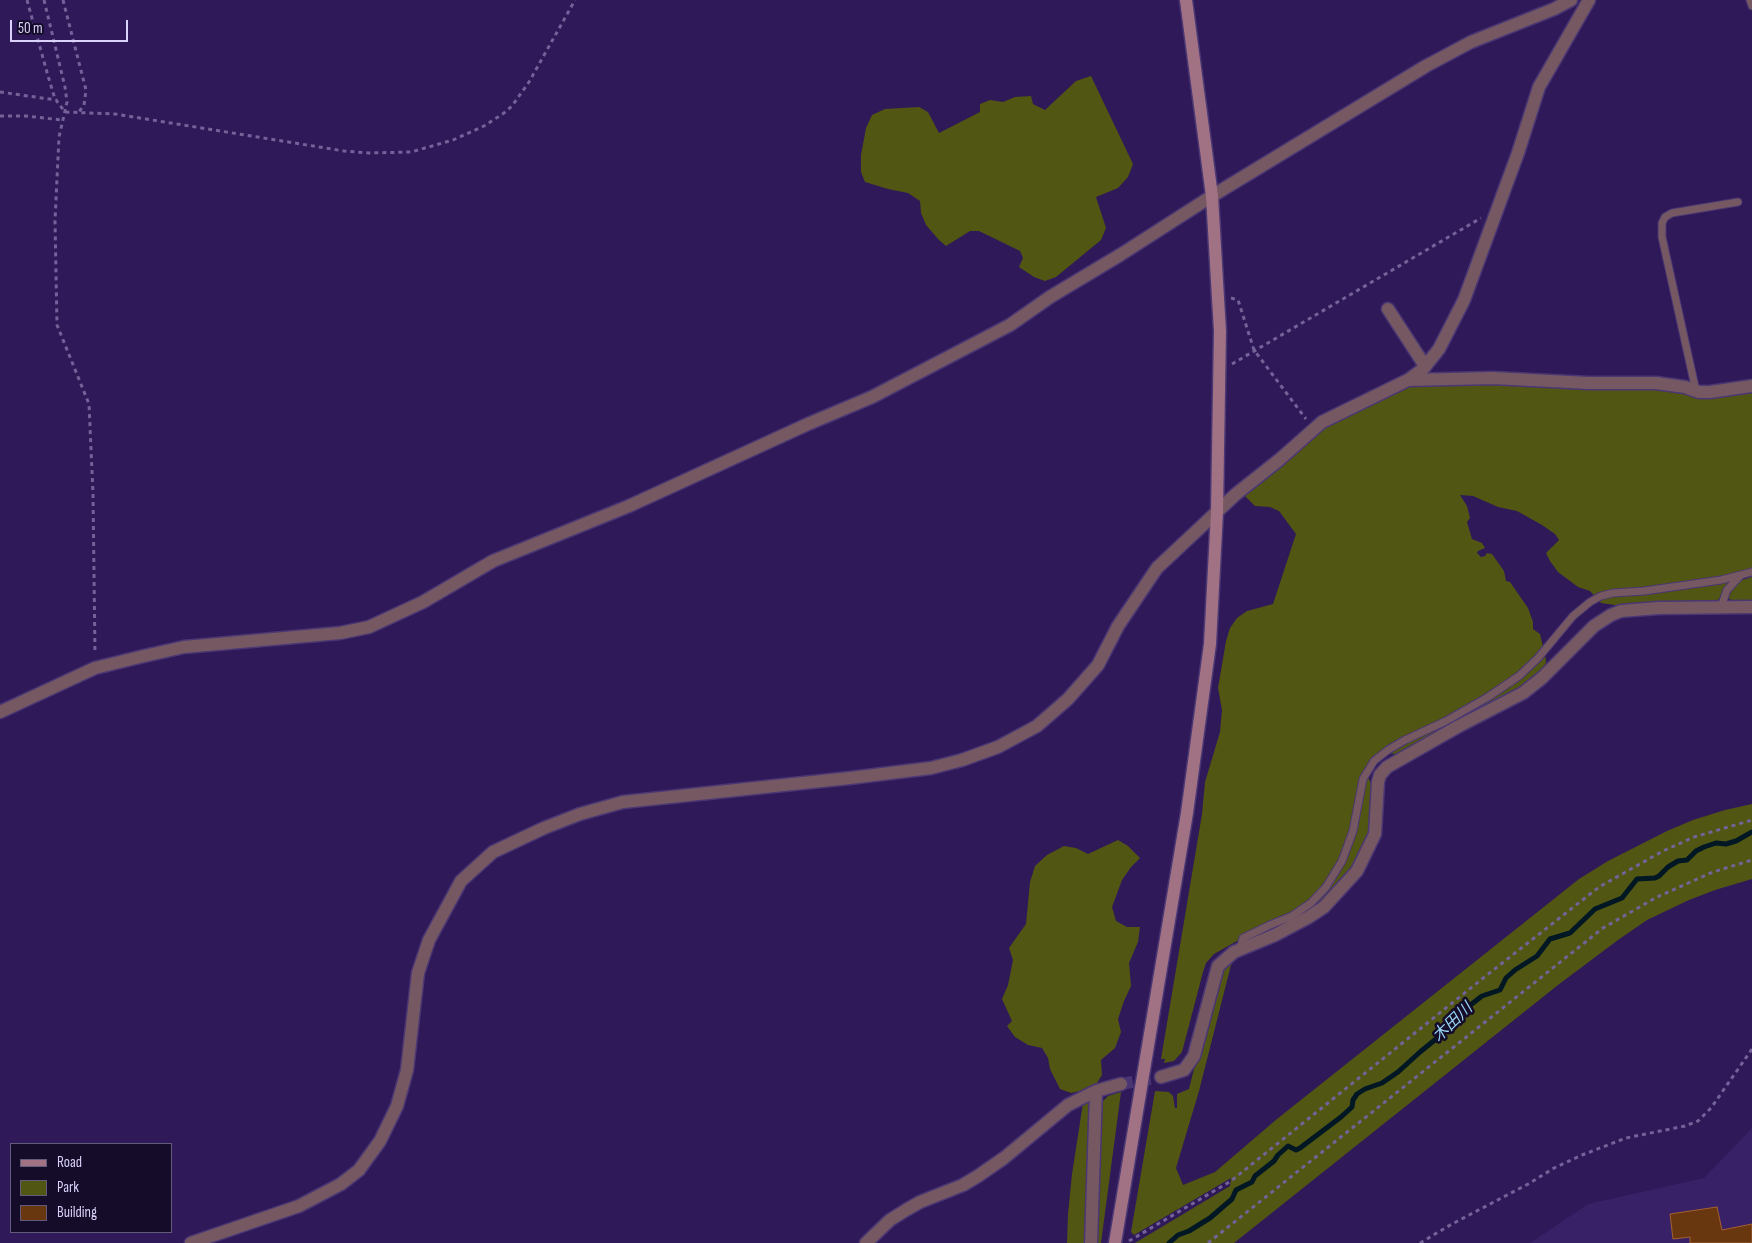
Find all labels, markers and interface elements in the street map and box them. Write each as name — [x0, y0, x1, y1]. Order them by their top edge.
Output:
scale bar — [12, 10, 130, 42]
text: 50 m — [18, 19, 43, 38]
water label: 木田川 — [1429, 999, 1477, 1047]
legend — [10, 1143, 172, 1233]
text: Road — [57, 1153, 82, 1172]
text: Park — [57, 1178, 79, 1197]
text: Building — [57, 1203, 97, 1222]

